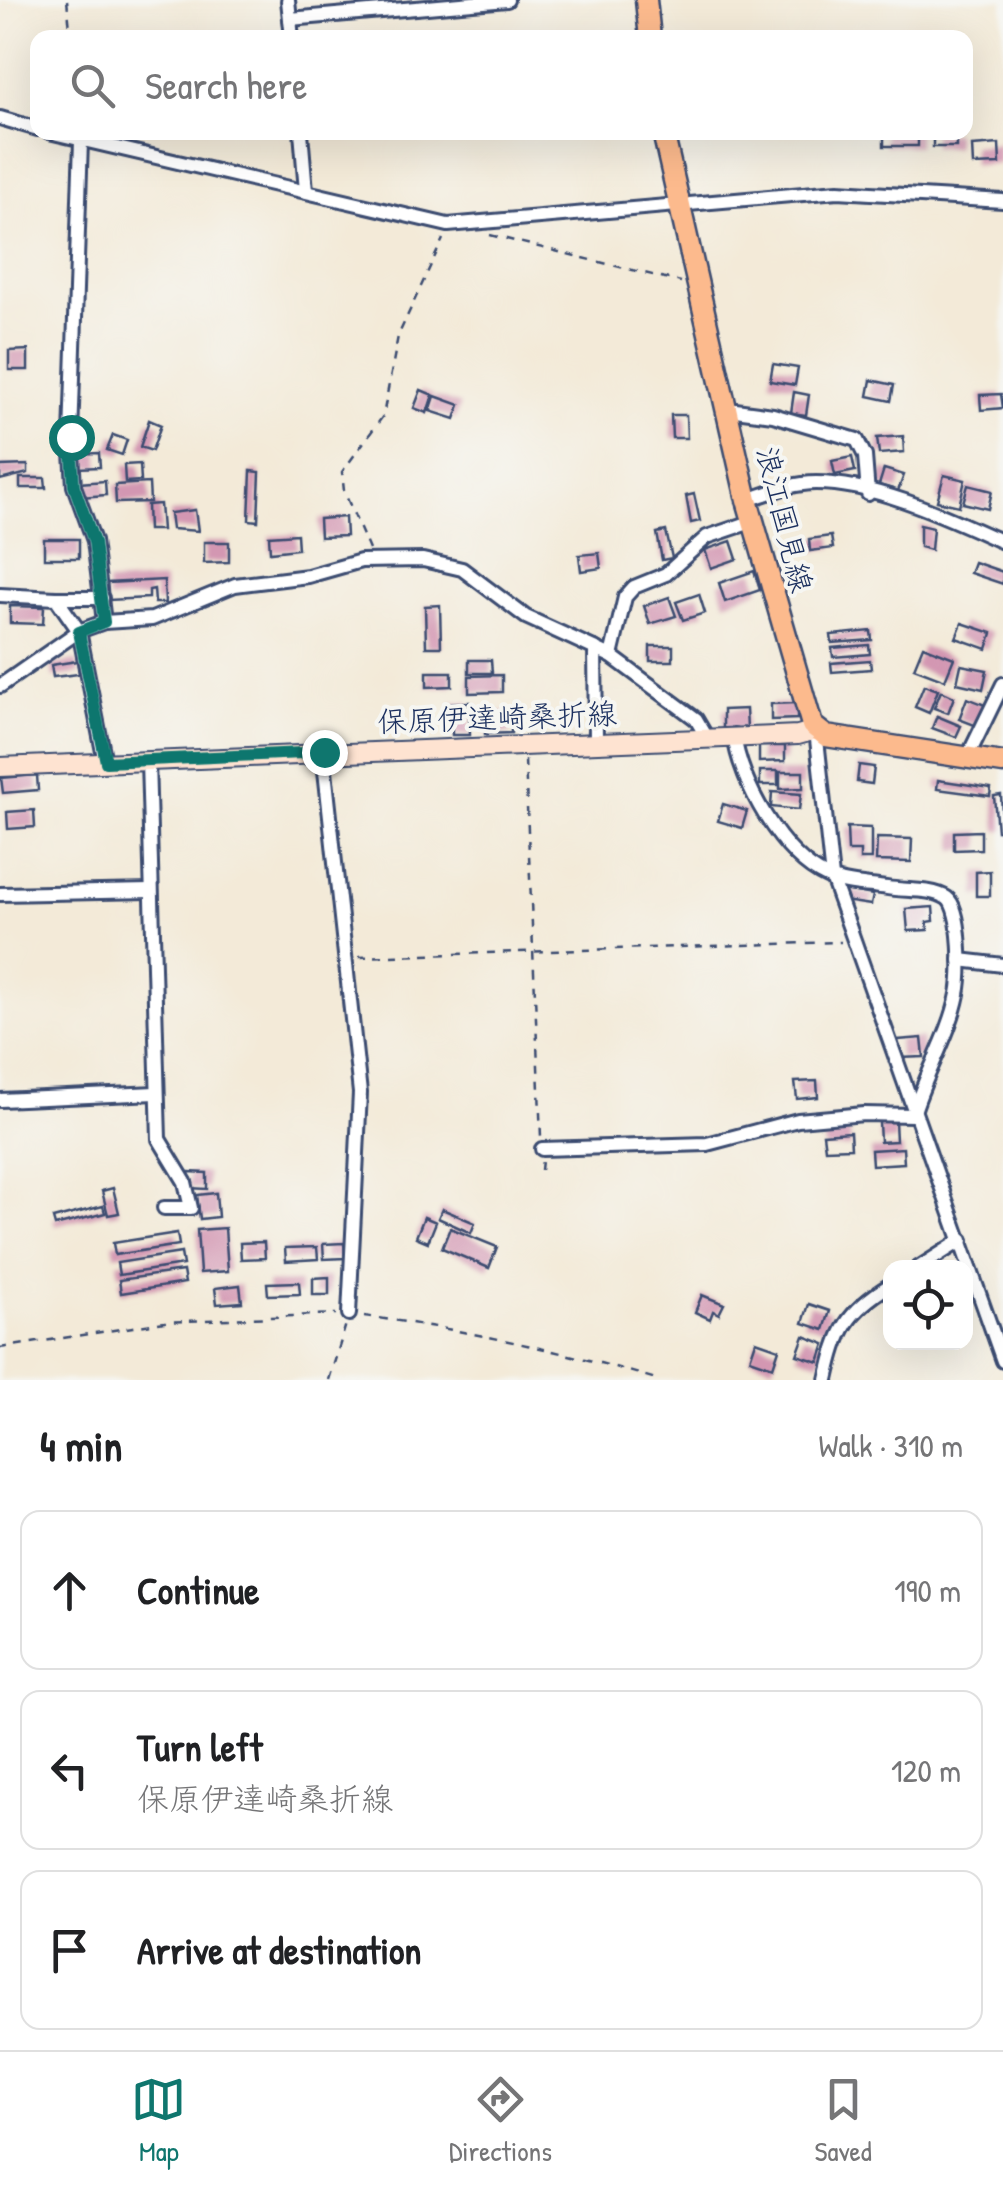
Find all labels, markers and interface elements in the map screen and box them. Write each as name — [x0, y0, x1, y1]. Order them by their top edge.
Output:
search box — [30, 30, 973, 140]
icon: search — [65, 58, 120, 113]
text: Search here — [145, 59, 307, 111]
route start — [49, 415, 95, 461]
street label: 浪江国見線 — [747, 441, 823, 597]
street label: 保原伊達崎桑折線 — [376, 693, 618, 741]
route end — [302, 730, 348, 776]
map controls — [883, 1260, 973, 1350]
button: locate — [883, 1260, 973, 1350]
text: 4 min — [40, 1417, 122, 1474]
text: Walk · 310 m — [818, 1424, 963, 1467]
icon: ahead — [42, 1563, 97, 1618]
text: Continue — [137, 1564, 259, 1616]
text: 190 m — [894, 1569, 961, 1612]
text: Turn left — [137, 1721, 262, 1773]
icon: left — [42, 1743, 97, 1798]
text: 120 m — [891, 1749, 961, 1792]
text: 保原伊達崎桑折線 — [137, 1777, 393, 1820]
icon: arrive — [42, 1923, 97, 1978]
text: Arrive at destination — [137, 1924, 421, 1976]
tab: Map — [131, 2072, 186, 2170]
tab: Directions — [449, 2072, 552, 2170]
tab: Saved — [815, 2072, 872, 2170]

